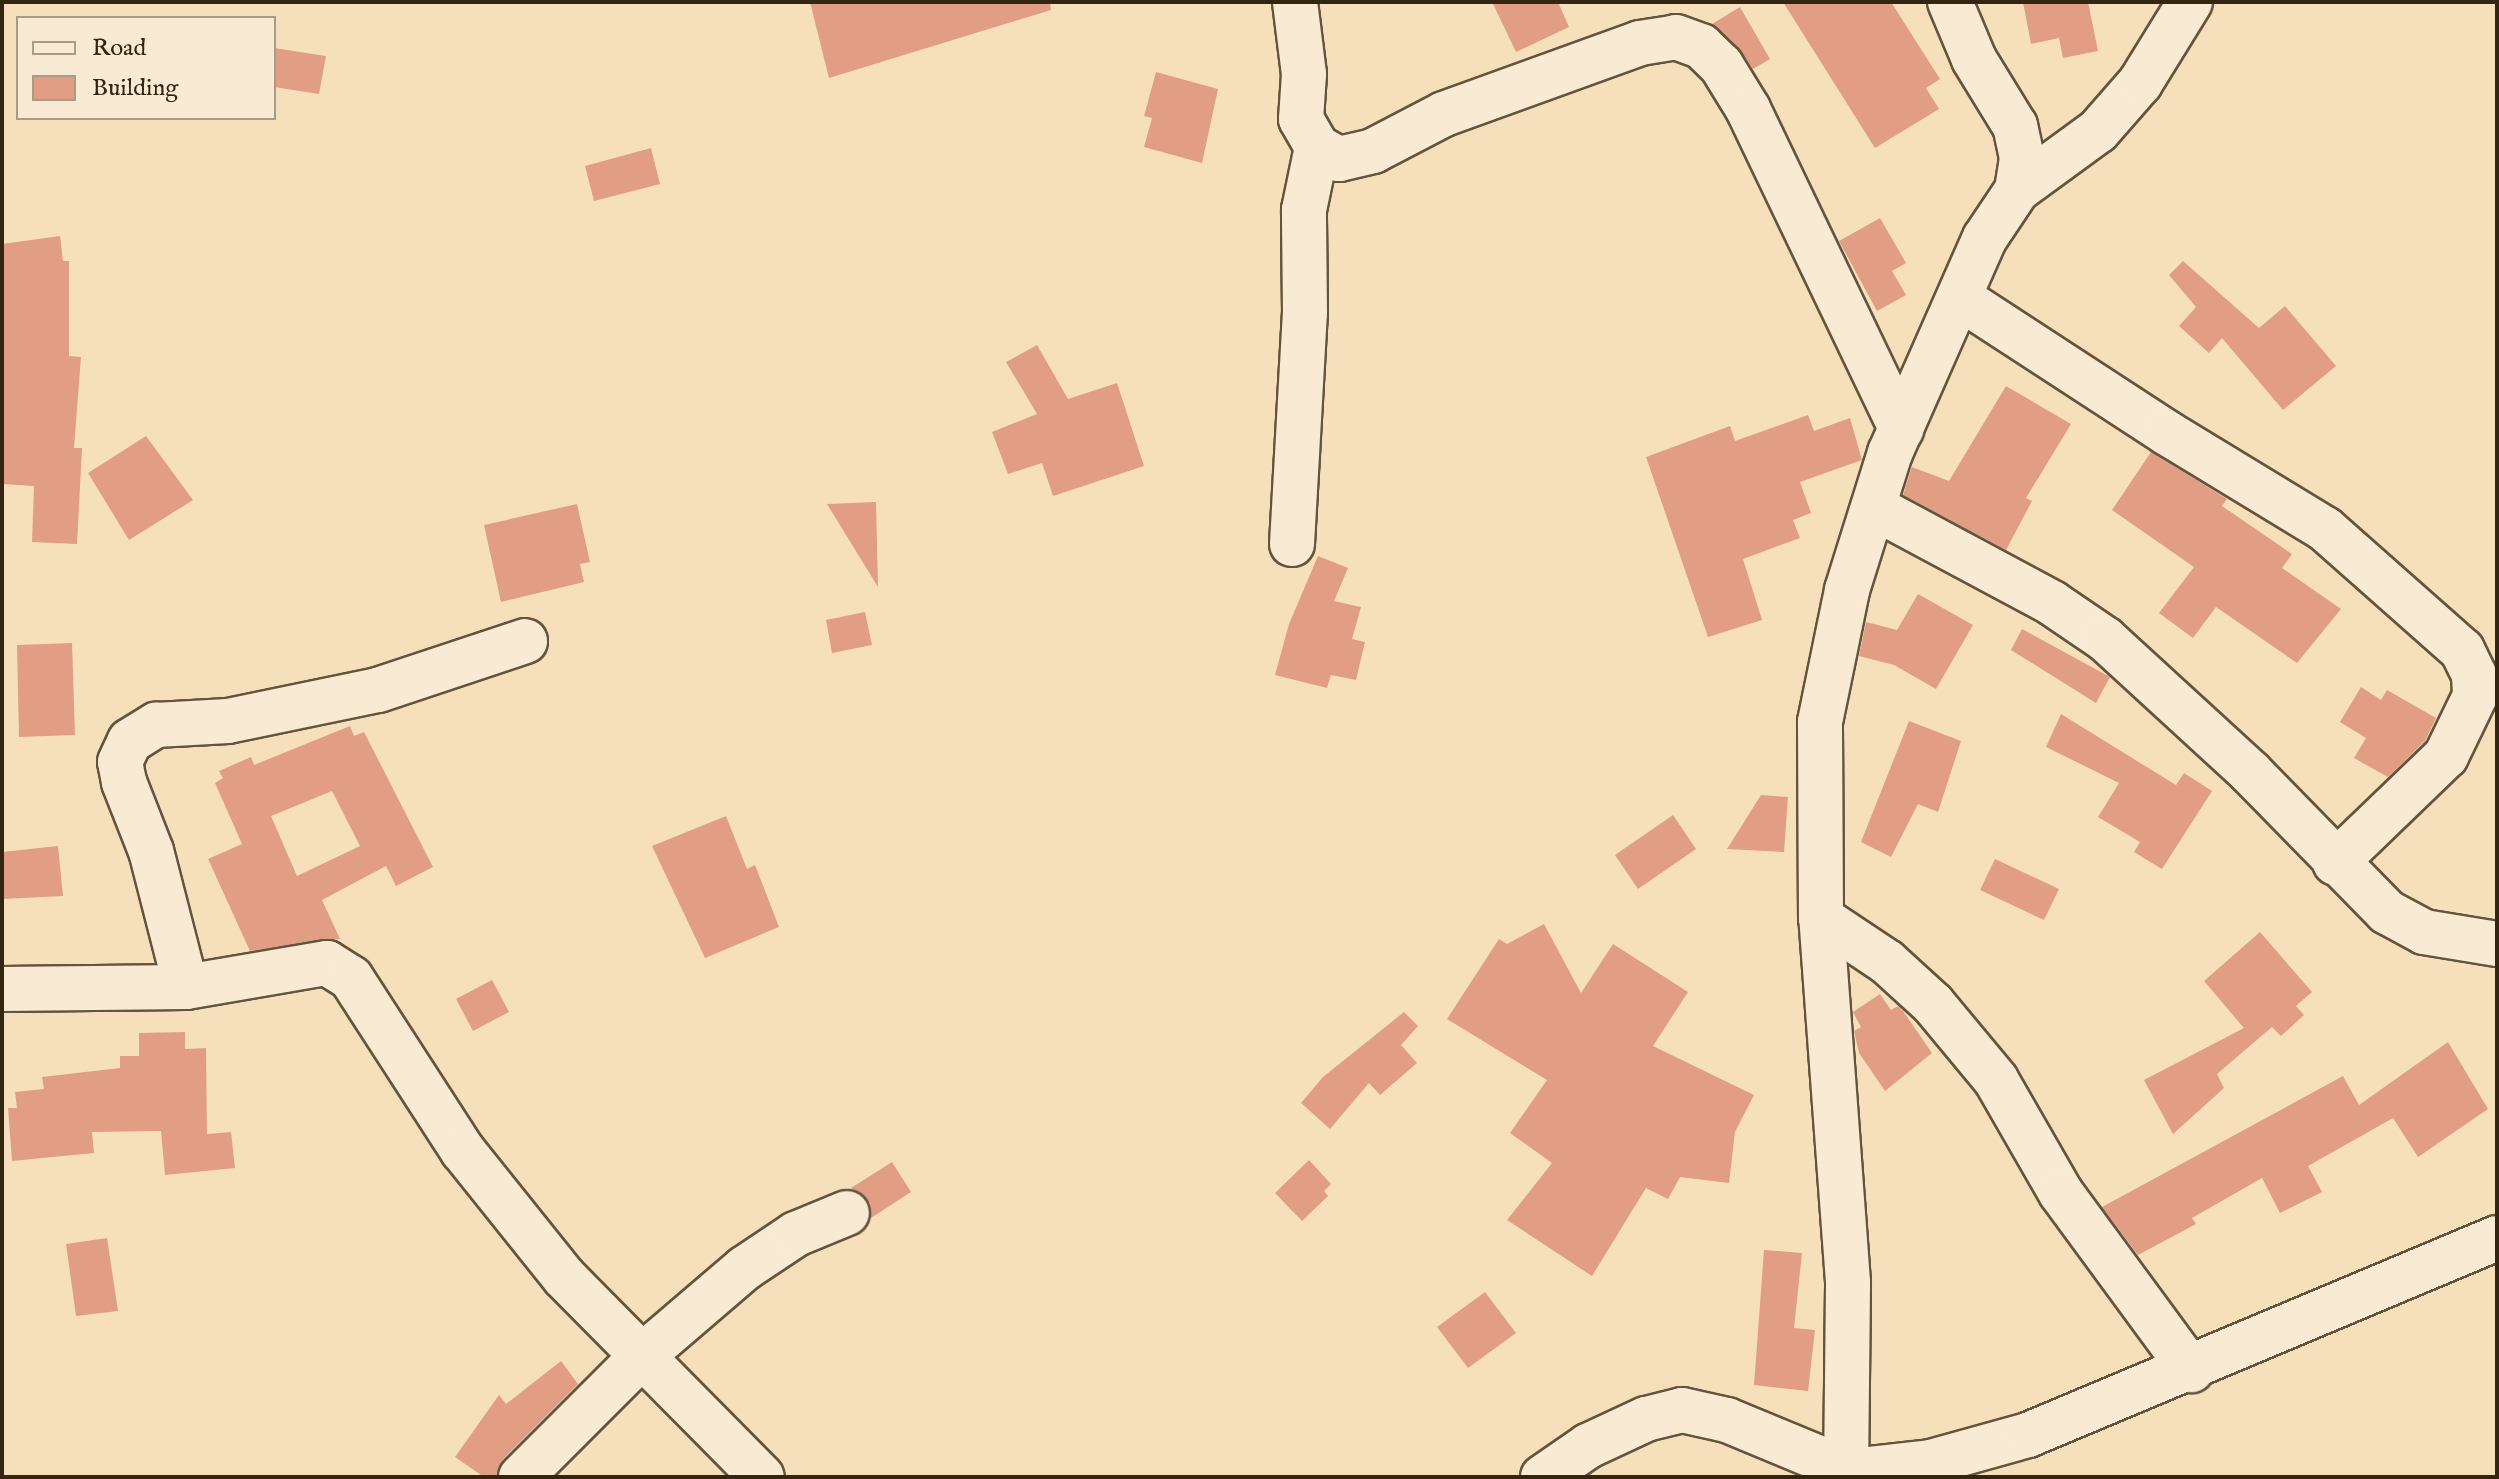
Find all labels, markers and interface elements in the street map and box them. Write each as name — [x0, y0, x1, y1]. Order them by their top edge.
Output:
legend — [16, 16, 276, 120]
text: Road — [92, 33, 146, 64]
text: Building — [92, 73, 178, 104]

